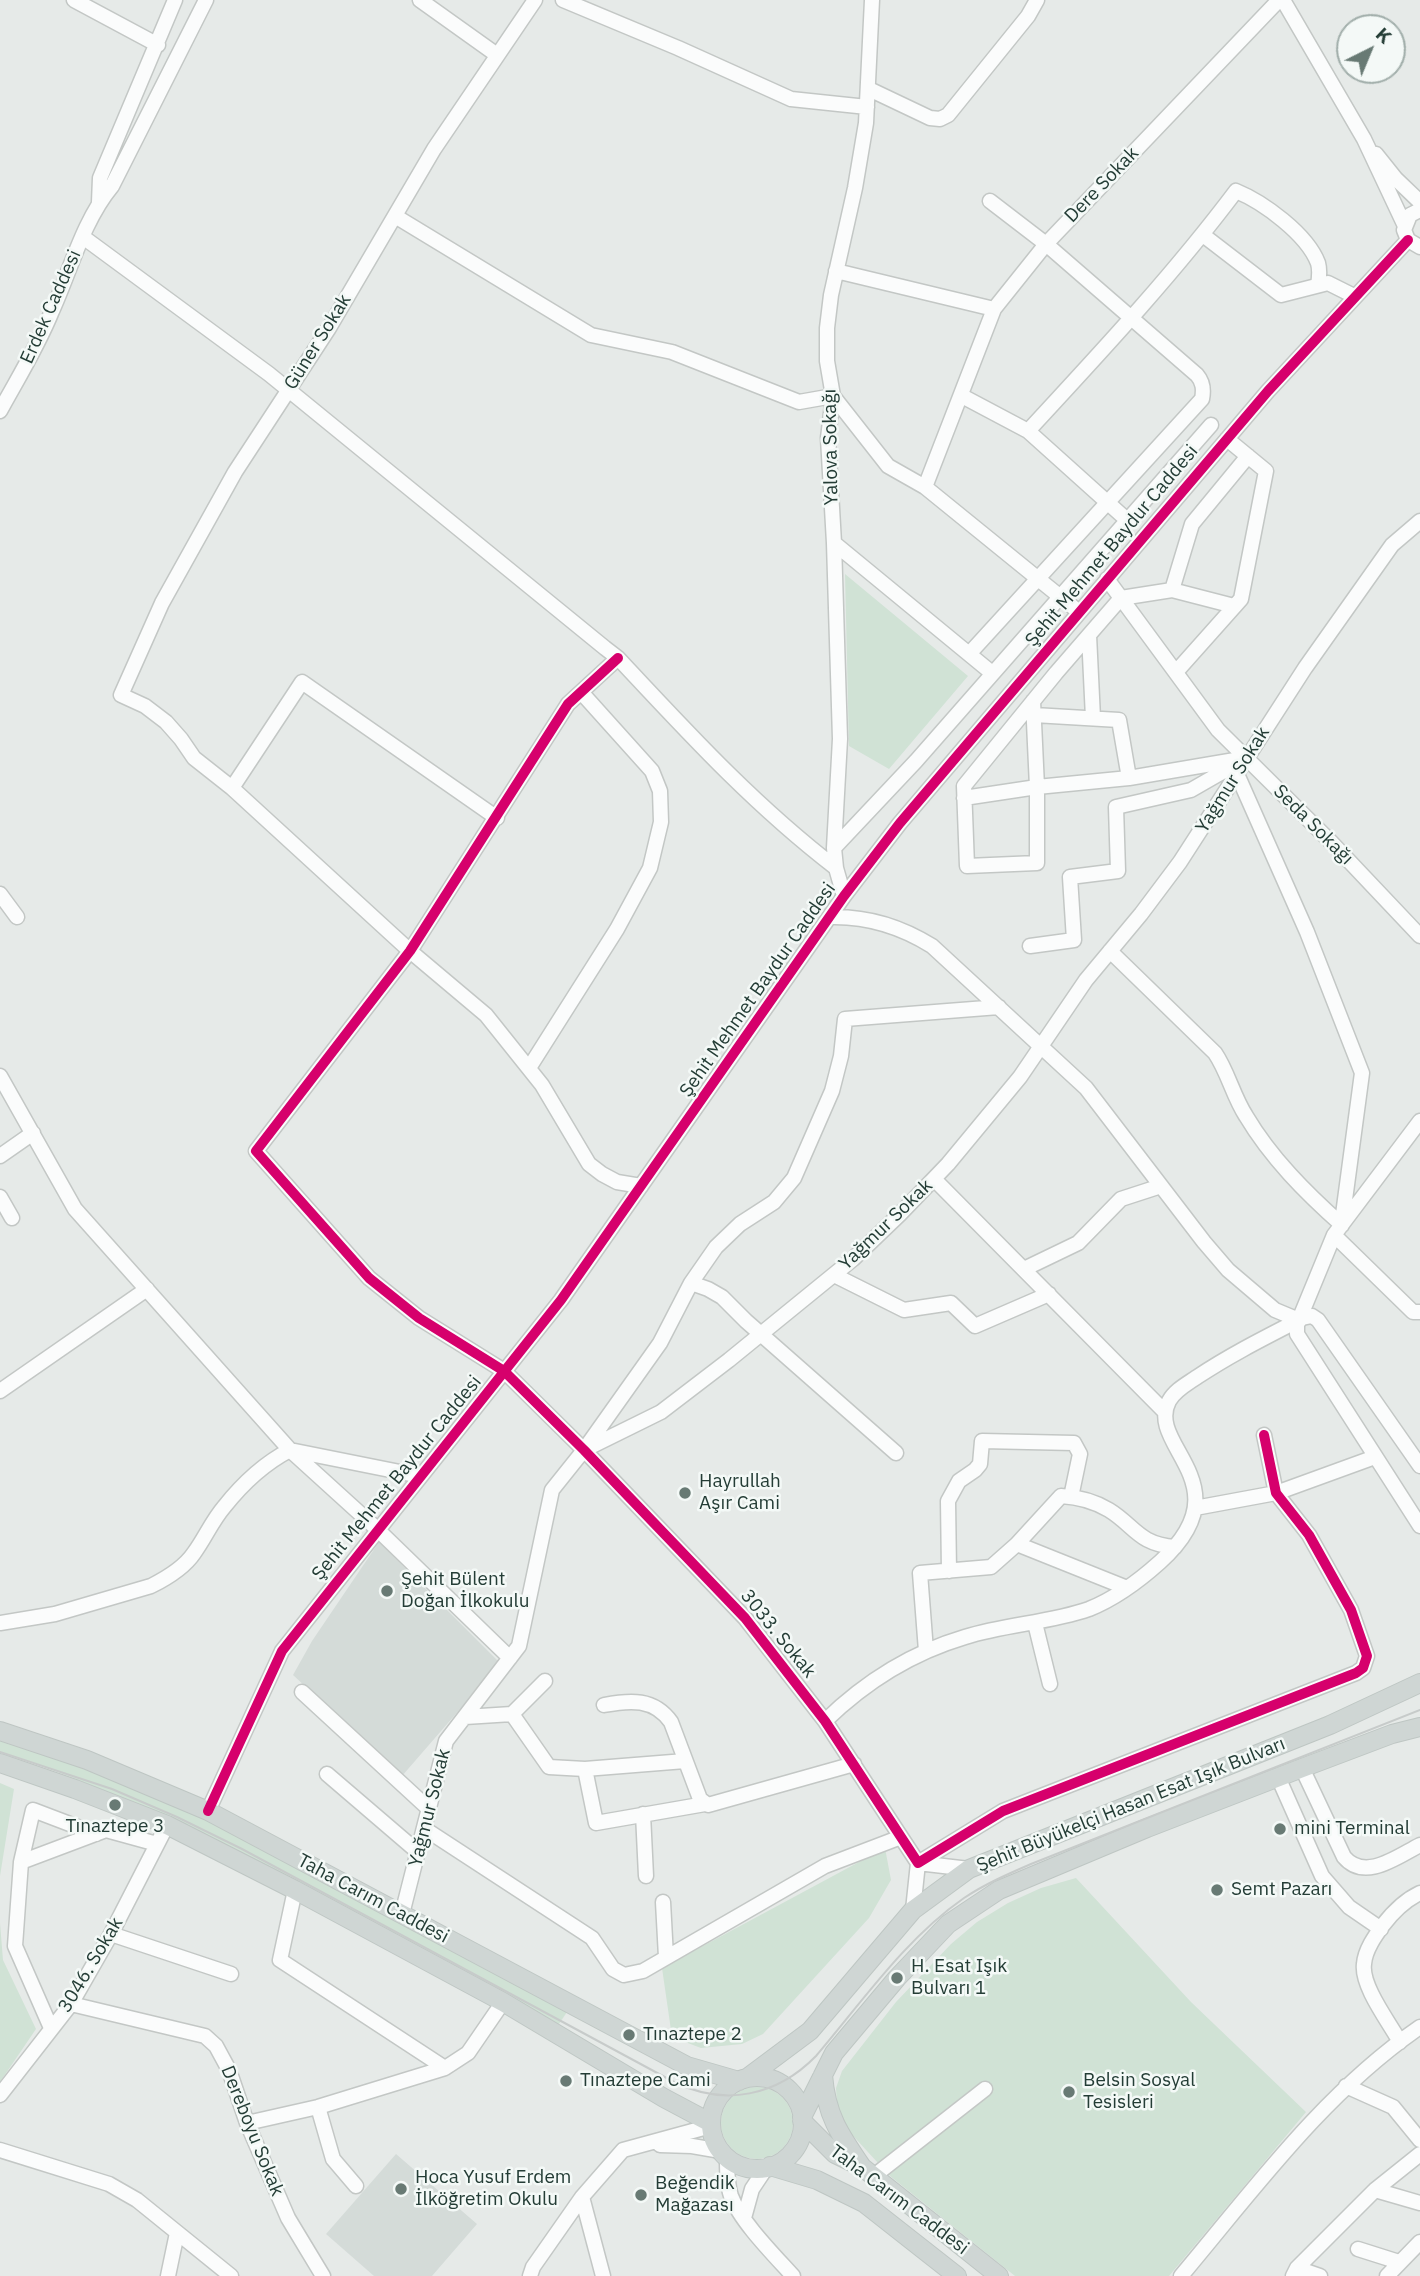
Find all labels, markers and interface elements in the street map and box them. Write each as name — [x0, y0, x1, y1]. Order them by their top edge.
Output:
north arrow — [1336, 14, 1406, 84]
text: K — [1371, 22, 1397, 48]
street label: Dere Sokak — [1060, 142, 1144, 228]
street label: Erdek Caddesi — [16, 246, 86, 368]
street label: Güner Sokak — [280, 290, 356, 394]
street label: Yalova Sokağı — [819, 389, 843, 505]
street label: Şehit Mehmet Baydur Caddesi — [1021, 440, 1203, 652]
street label: Yağmur Sokak — [1191, 723, 1275, 837]
street label: Seda Sokağı — [1268, 780, 1358, 870]
street label: Şehit Mehmet Baydur Caddesi — [675, 878, 841, 1102]
street label: Yağmur Sokak — [835, 1175, 937, 1275]
street label: Şehit Mehmet Baydur Caddesi — [307, 1371, 487, 1585]
place label: Hayrullah Aşır Cami — [699, 1471, 781, 1515]
marker: Hayrullah Aşır Cami — [677, 1485, 693, 1501]
place label: Şehit Bülent Doğan İlkokulu — [401, 1569, 530, 1613]
marker: Şehit Bülent Doğan İlkokulu — [379, 1583, 395, 1599]
street label: 3033. Sokak — [735, 1585, 821, 1683]
street label: Şehit Büyükelçi Hasan Esat Işık Bulvarı — [973, 1732, 1289, 1878]
street label: Yağmur Sokak — [404, 1746, 456, 1870]
marker: Tınaztepe 3 — [107, 1797, 123, 1813]
place label: Tınaztepe 3 — [66, 1816, 164, 1838]
place label: mini Terminal — [1294, 1818, 1410, 1840]
marker: mini Terminal — [1272, 1821, 1288, 1837]
street label: Taha Carım Caddesi — [293, 1849, 453, 1949]
place label: Semt Pazarı — [1231, 1879, 1332, 1901]
marker: Semt Pazarı — [1209, 1882, 1225, 1898]
street label: 3046. Sokak — [54, 1913, 128, 2017]
place label: H. Esat Işık Bulvarı 1 — [911, 1956, 1007, 2000]
marker: H. Esat Işık Bulvarı 1 — [889, 1970, 905, 1986]
place label: Tınaztepe 2 — [643, 2024, 742, 2046]
marker: Tınaztepe 2 — [621, 2027, 637, 2043]
street label: Dereboyu Sokak — [215, 2062, 289, 2200]
place label: Tınaztepe Cami — [580, 2070, 711, 2092]
place label: Belsin Sosyal Tesisleri — [1083, 2070, 1195, 2114]
marker: Tınaztepe Cami — [558, 2073, 574, 2089]
marker: Belsin Sosyal Tesisleri — [1061, 2084, 1077, 2100]
street label: Taha Carım Caddesi — [825, 2140, 973, 2260]
place label: Hoca Yusuf Erdem İlköğretim Okulu — [415, 2167, 571, 2211]
place label: Beğendik Mağazası — [655, 2173, 735, 2217]
marker: Hoca Yusuf Erdem İlköğretim Okulu — [393, 2181, 409, 2197]
marker: Beğendik Mağazası — [633, 2187, 649, 2203]

